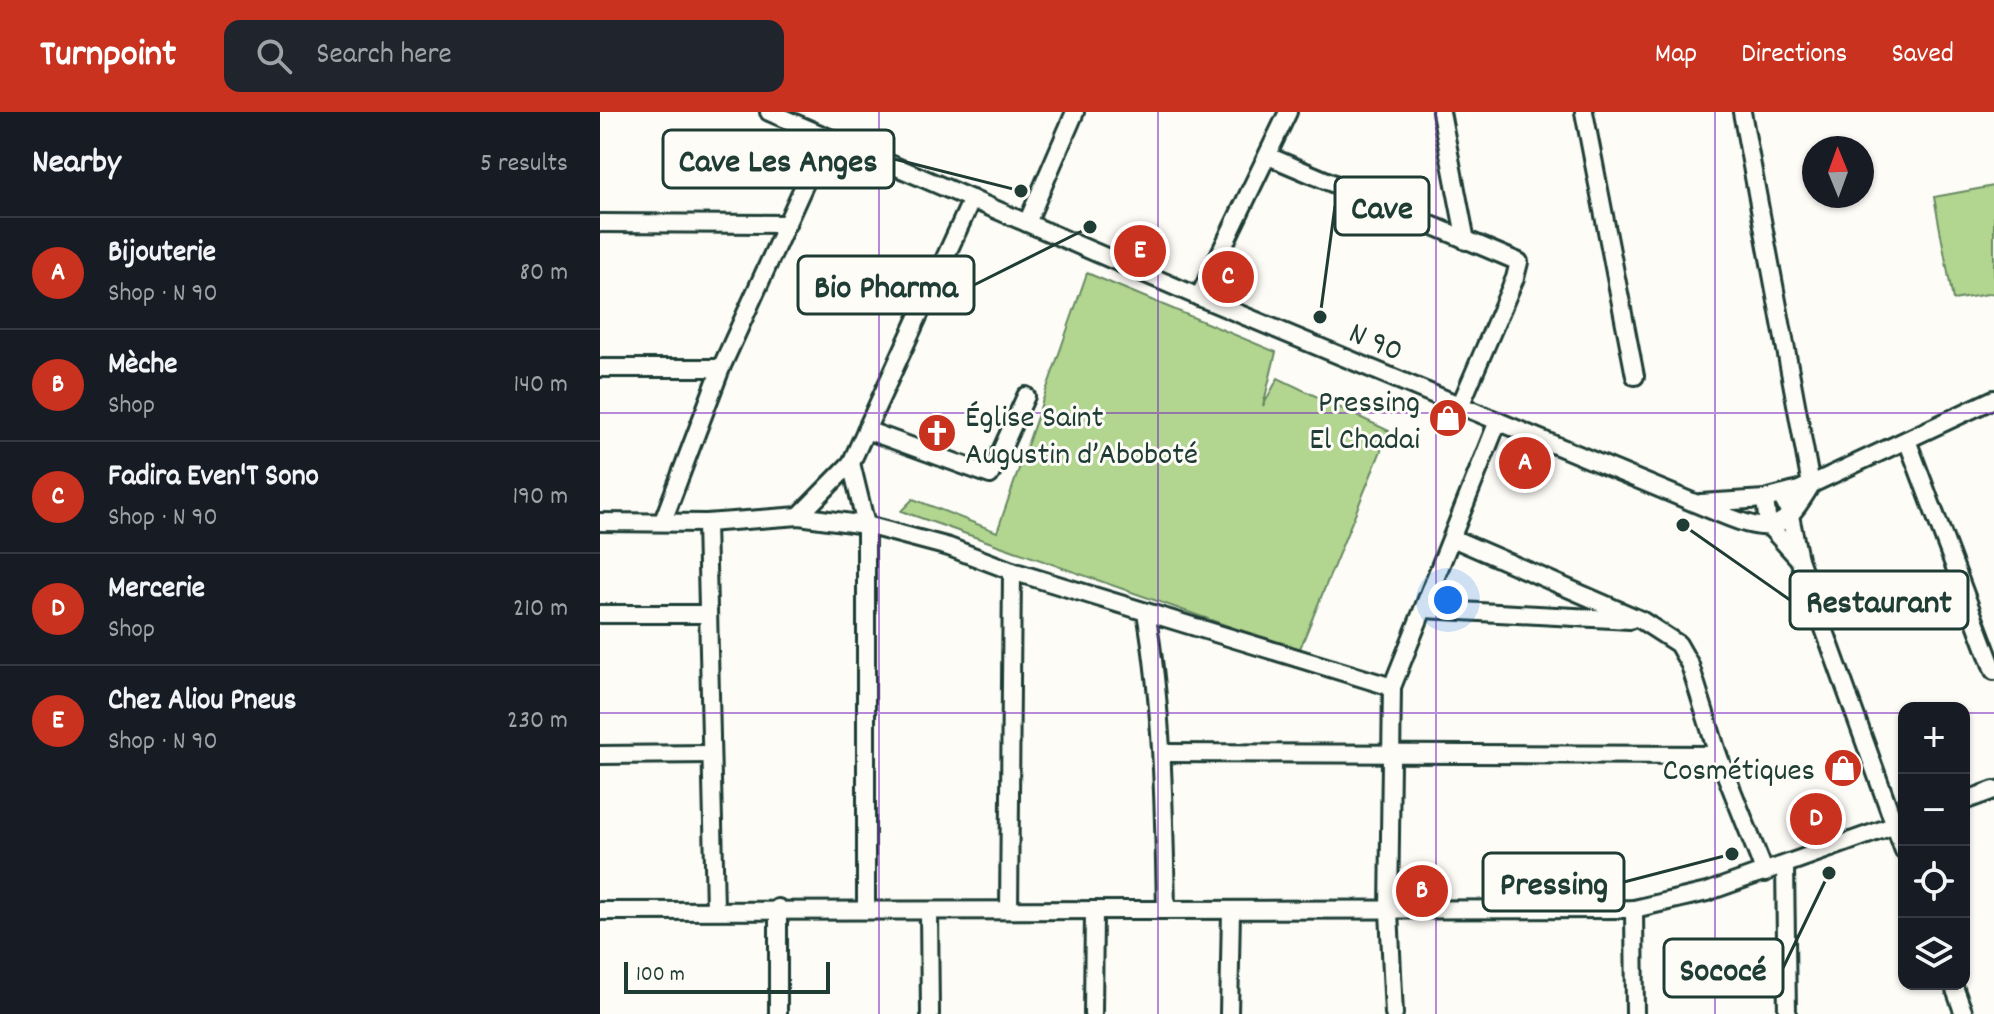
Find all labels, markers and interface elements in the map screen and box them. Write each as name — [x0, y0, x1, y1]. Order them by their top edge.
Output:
search box — [224, 20, 784, 92]
text: Turnpoint — [40, 29, 176, 84]
icon: search — [252, 34, 296, 78]
text: Search here — [316, 35, 452, 78]
text: Map — [1655, 36, 1697, 76]
text: Directions — [1741, 36, 1847, 76]
text: Saved — [1891, 36, 1954, 76]
callout: Cave Les Anges — [663, 130, 894, 188]
north arrow — [1802, 136, 1874, 208]
text: Nearby — [32, 140, 121, 189]
text: Cave Les Anges — [678, 140, 878, 189]
text: 5 results — [480, 146, 568, 183]
callout: Cave — [1335, 177, 1429, 235]
text: Cave — [1351, 187, 1413, 236]
pin: E — [1114, 221, 1166, 281]
text: Bijouterie — [108, 233, 216, 276]
pin: C — [1202, 247, 1254, 307]
text: A — [51, 255, 65, 292]
text: 80 m — [520, 255, 568, 292]
callout: Bio Pharma — [798, 256, 974, 314]
text: Bio Pharma — [814, 266, 959, 315]
text: Shop · N 90 — [108, 276, 218, 313]
street label: N 90 — [1341, 313, 1409, 377]
text: Mèche — [108, 345, 178, 388]
text: B — [52, 367, 64, 404]
text: 140 m — [514, 367, 568, 404]
place label: Pressing El Chadai — [1309, 382, 1420, 465]
text: Shop — [108, 388, 155, 425]
place label: Église Saint Augustin d’Aboboté — [965, 397, 1198, 480]
shop icon: Pressing El Chadai — [1427, 397, 1469, 439]
church icon: Église Saint Augustin d’Aboboté — [916, 412, 958, 454]
pin: A — [1499, 433, 1551, 493]
text: Fadira Even'T Sono — [108, 457, 319, 500]
text: C — [52, 479, 64, 516]
text: 190 m — [512, 479, 568, 516]
text: Shop · N 90 — [108, 500, 218, 537]
text: Mercerie — [108, 569, 205, 612]
callout: Restaurant — [1790, 571, 1968, 629]
your location — [1428, 580, 1468, 620]
text: Restaurant — [1806, 581, 1952, 630]
text: D — [51, 591, 65, 628]
text: 210 m — [513, 591, 568, 628]
text: Shop — [108, 612, 155, 649]
text: Chez Aliou Pneus — [108, 681, 296, 724]
map controls — [1898, 702, 1970, 990]
button: + — [1898, 702, 1970, 774]
text: E — [52, 703, 64, 740]
text: 230 m — [507, 703, 568, 740]
text: Shop · N 90 — [108, 724, 218, 761]
shop icon: Cosmétiques — [1822, 747, 1864, 789]
place label: Cosmétiques — [1662, 750, 1815, 796]
button: − — [1898, 774, 1970, 846]
pin: D — [1790, 789, 1842, 849]
button: locate — [1898, 846, 1970, 918]
callout: Pressing — [1483, 853, 1624, 911]
pin: B — [1396, 861, 1448, 921]
text: Pressing — [1500, 863, 1608, 912]
button: layers — [1898, 918, 1970, 990]
callout: Sococé — [1664, 939, 1783, 997]
text: Sococé — [1679, 949, 1767, 998]
scale bar — [624, 958, 830, 994]
text: 100 m — [636, 960, 685, 991]

